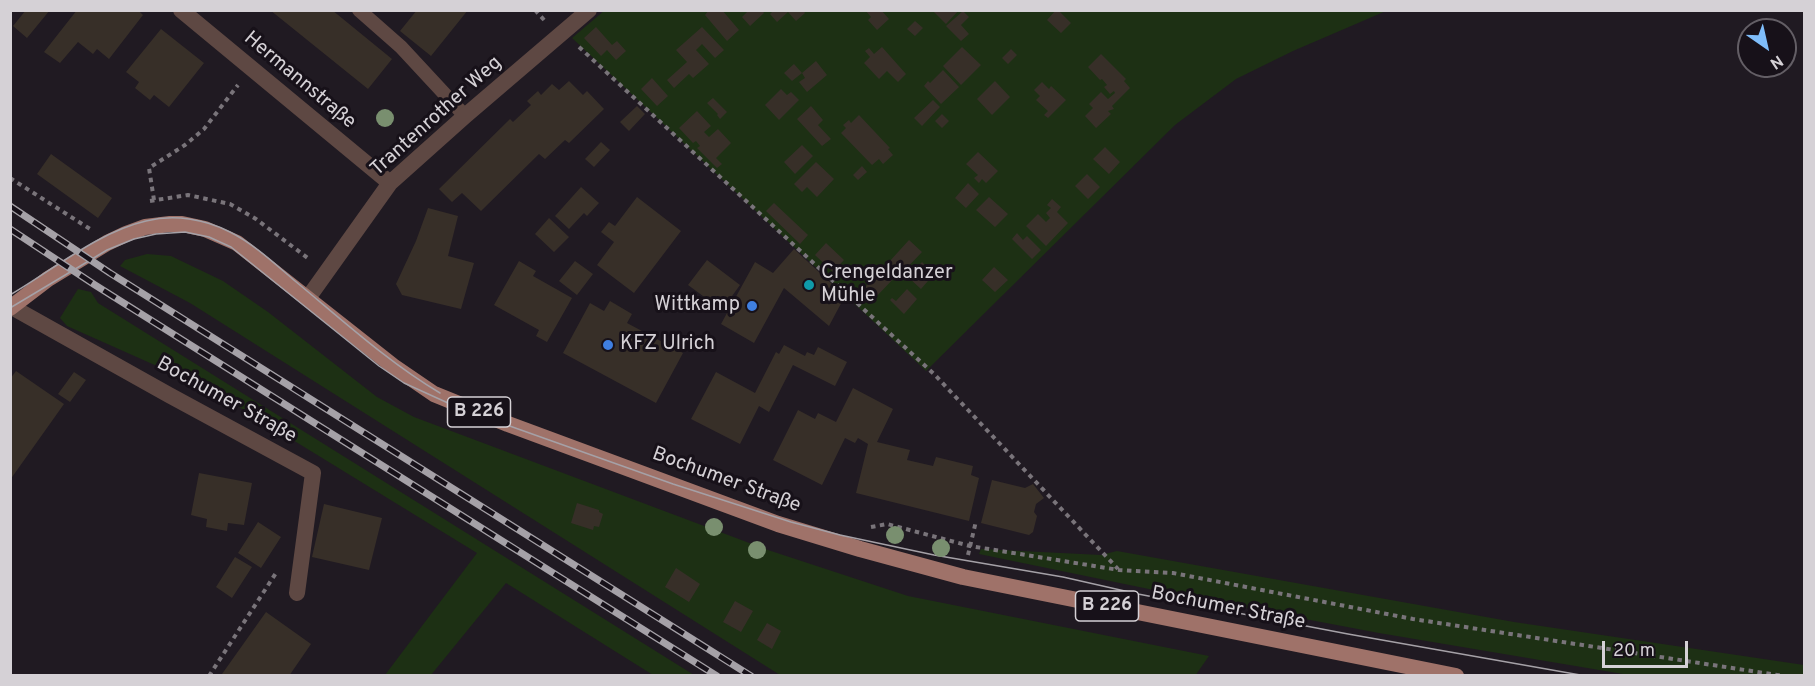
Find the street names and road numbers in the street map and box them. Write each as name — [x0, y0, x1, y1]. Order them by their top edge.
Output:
street label: Hermannstraße — [238, 27, 360, 135]
street label: Trantenrother Weg — [367, 52, 507, 182]
street label: Bochumer Straße — [152, 353, 300, 449]
road number: B 226 — [448, 397, 510, 427]
street label: Bochumer Straße — [648, 443, 804, 519]
street label: Bochumer Straße — [1149, 582, 1307, 636]
road number: B 226 — [1076, 591, 1138, 621]

